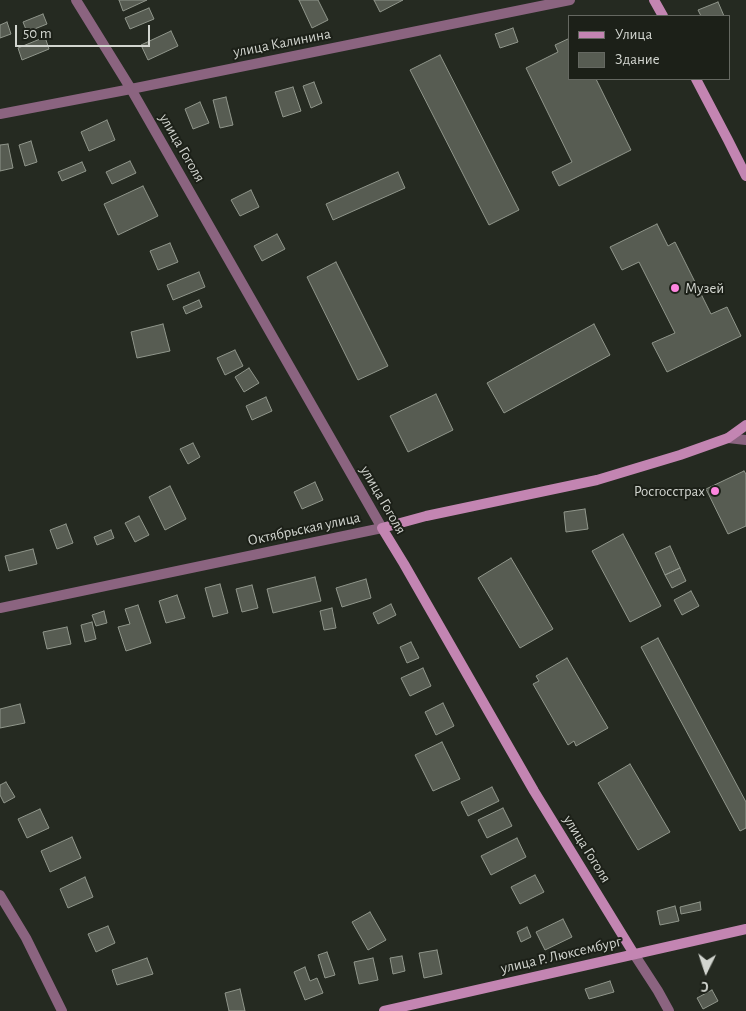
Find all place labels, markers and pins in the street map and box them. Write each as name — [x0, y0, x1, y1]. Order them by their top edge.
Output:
place label: Музей — [685, 279, 724, 297]
marker: Музей — [669, 282, 681, 294]
place label: Росгосстрах — [634, 482, 705, 500]
marker: Росгосстрах — [709, 485, 721, 497]

